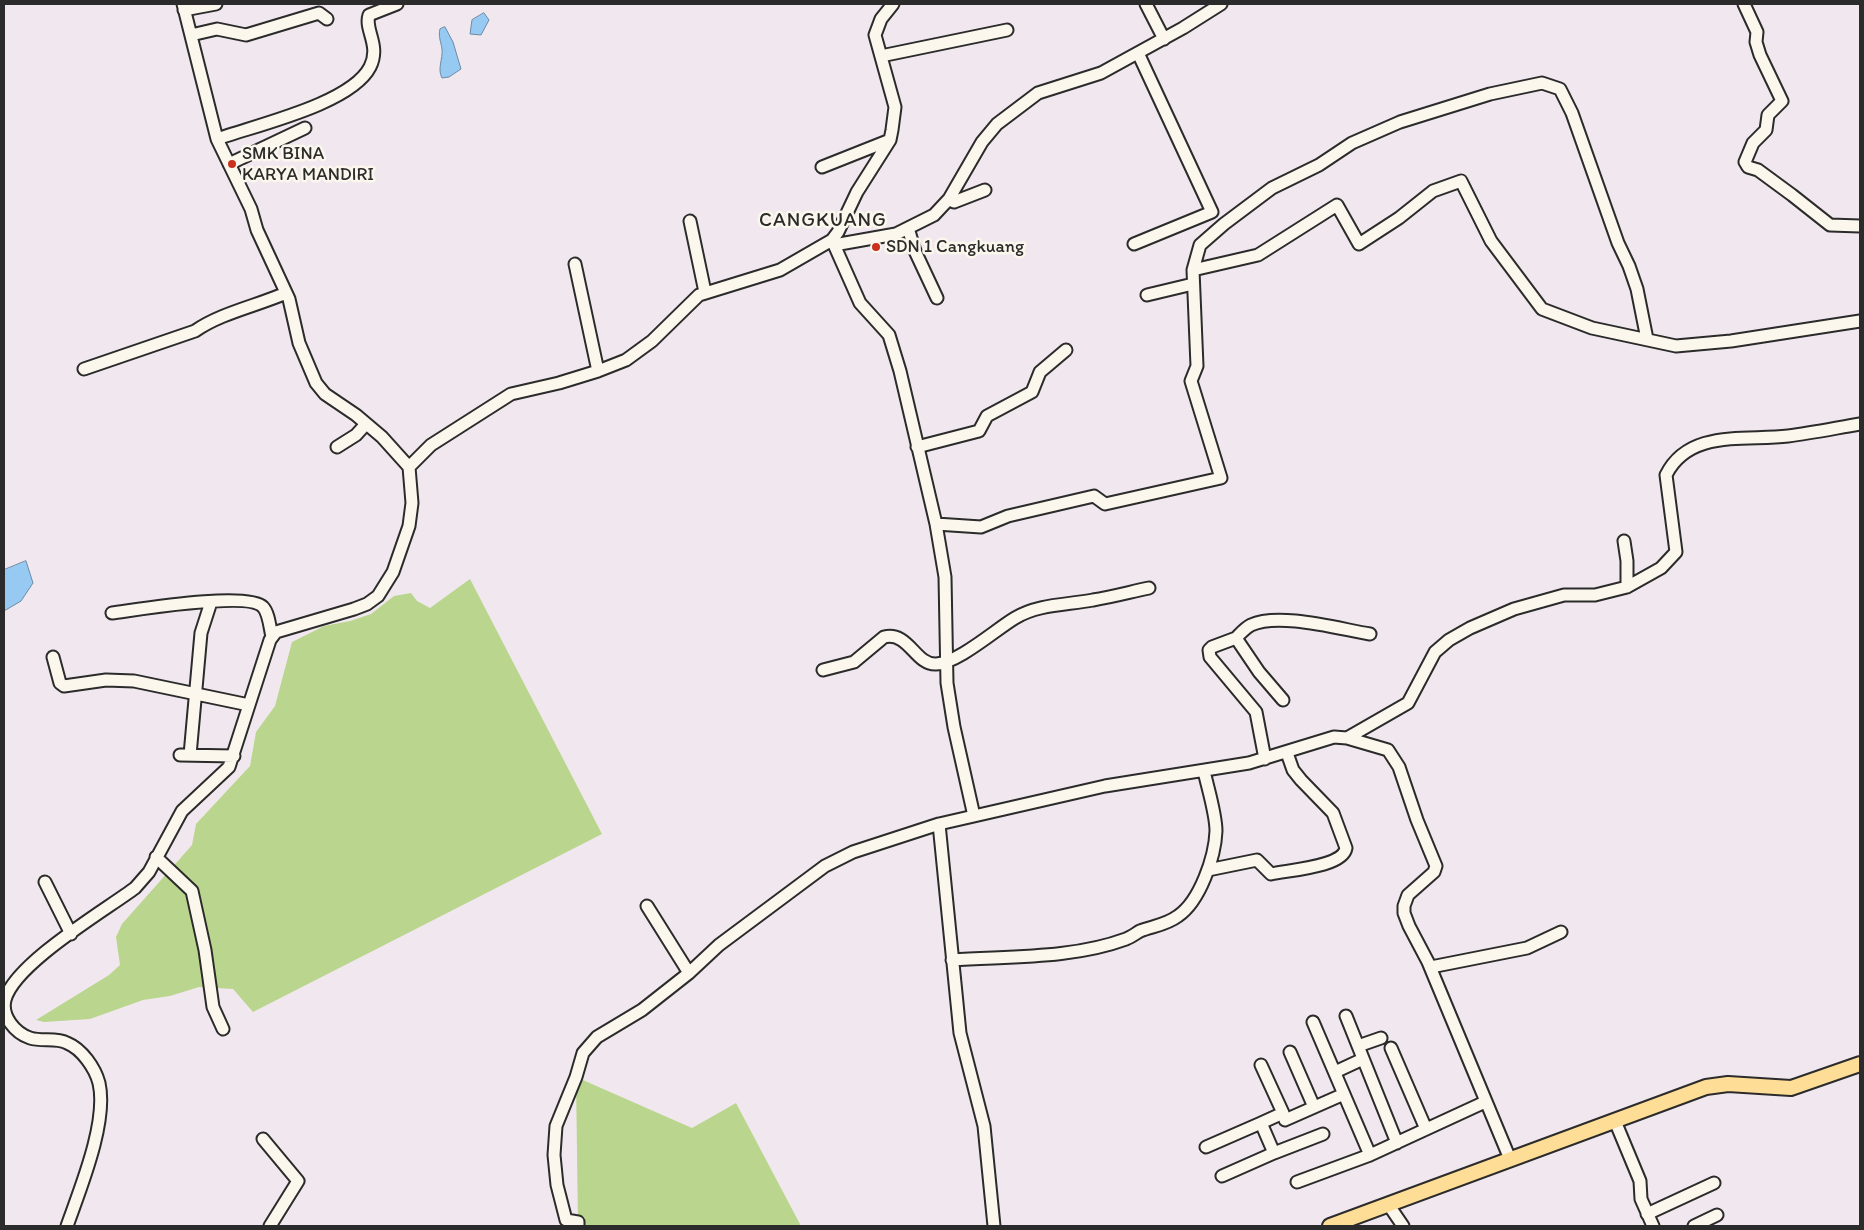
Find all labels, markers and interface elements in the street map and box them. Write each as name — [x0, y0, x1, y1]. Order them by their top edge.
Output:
place label: SMK BINA KARYA MANDIRI — [242, 143, 374, 186]
marker: SMK BINA KARYA MANDIRI — [226, 158, 238, 170]
district label: CANGKUANG — [758, 209, 888, 233]
place label: SDN 1 Cangkuang — [886, 236, 1024, 258]
marker: SDN 1 Cangkuang — [870, 241, 882, 253]

